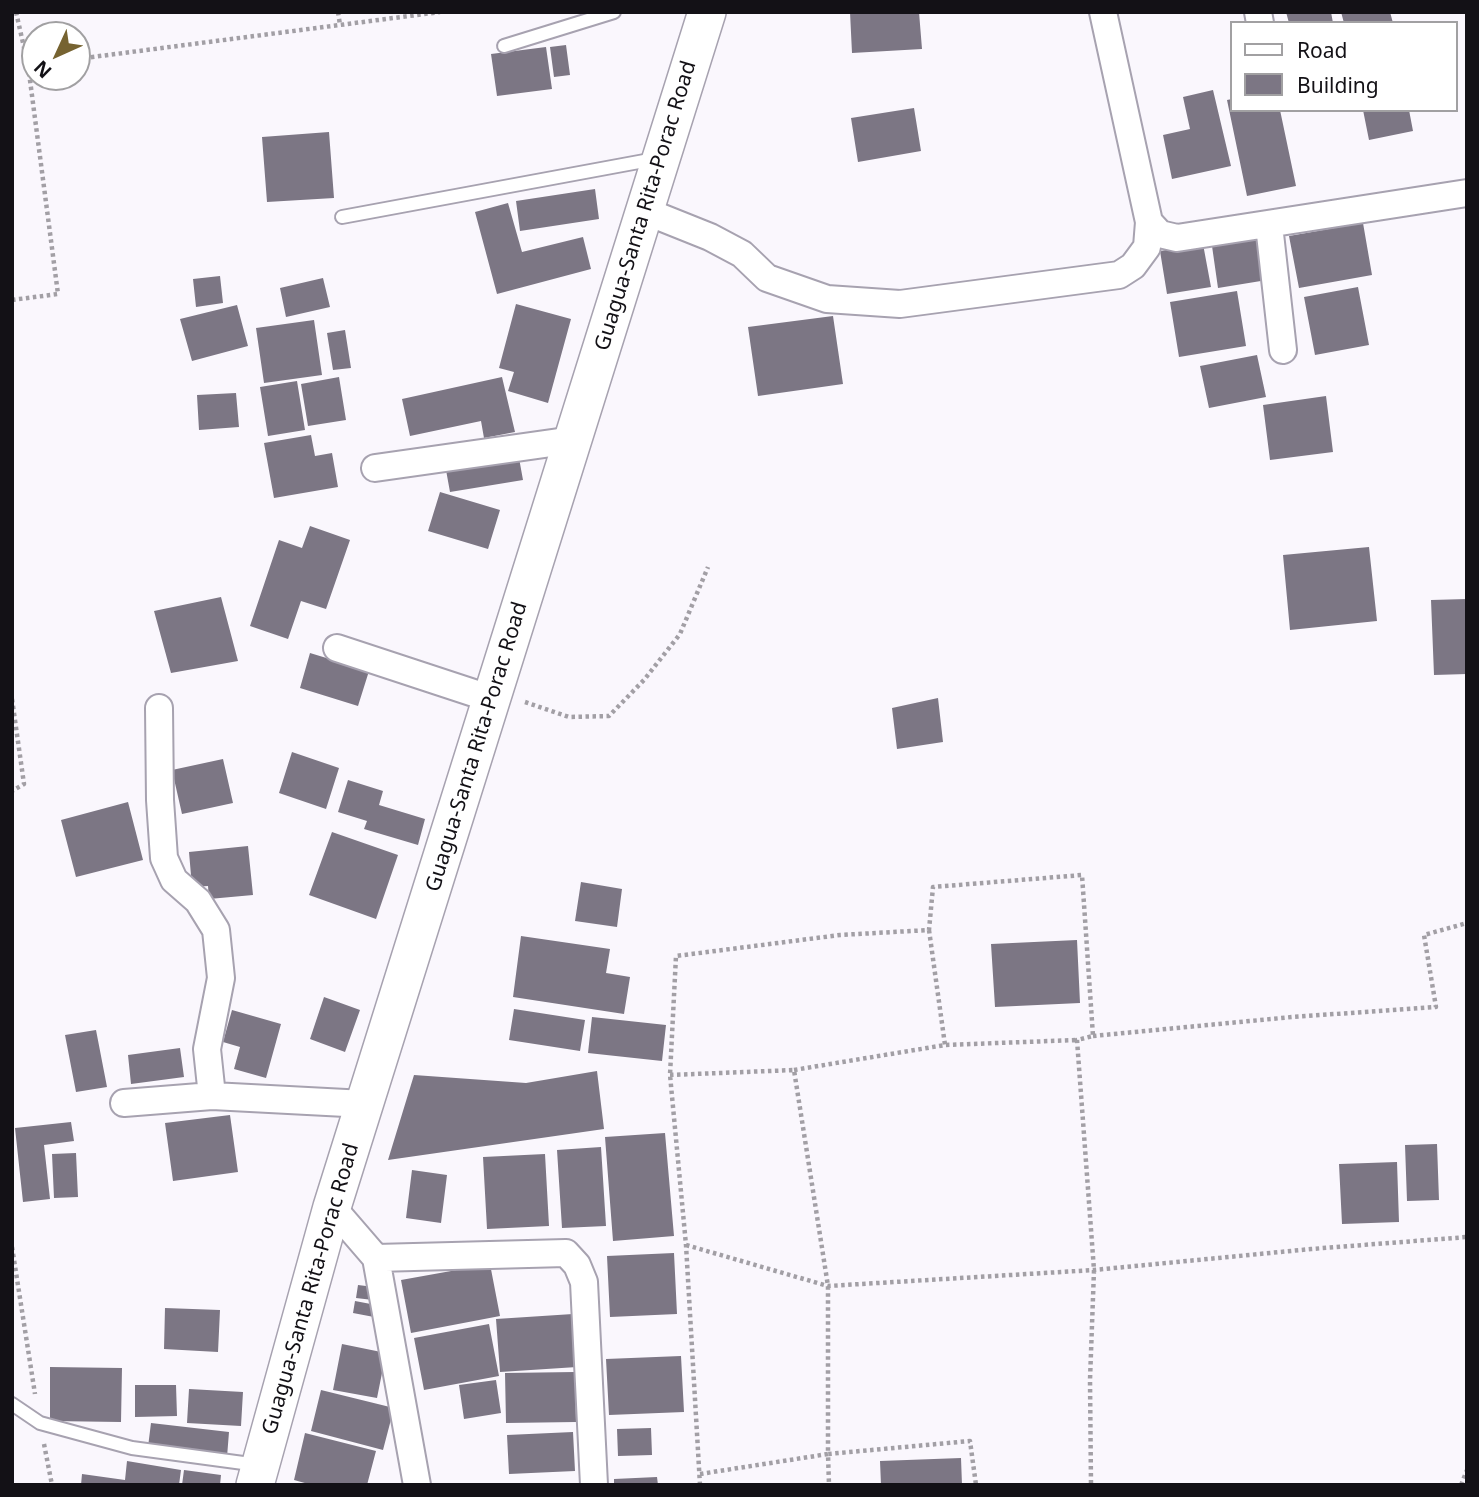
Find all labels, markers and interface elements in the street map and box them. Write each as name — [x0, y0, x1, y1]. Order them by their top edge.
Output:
north arrow — [21, 21, 91, 91]
legend — [1230, 21, 1458, 112]
text: Road — [1297, 36, 1347, 64]
text: N — [28, 55, 57, 84]
street label: Guagua-Santa Rita-Porac Road — [590, 58, 702, 354]
text: Building — [1297, 71, 1379, 99]
street label: Guagua-Santa Rita-Porac Road — [421, 599, 533, 895]
street label: Guagua-Santa Rita-Porac Road — [257, 1141, 365, 1437]

